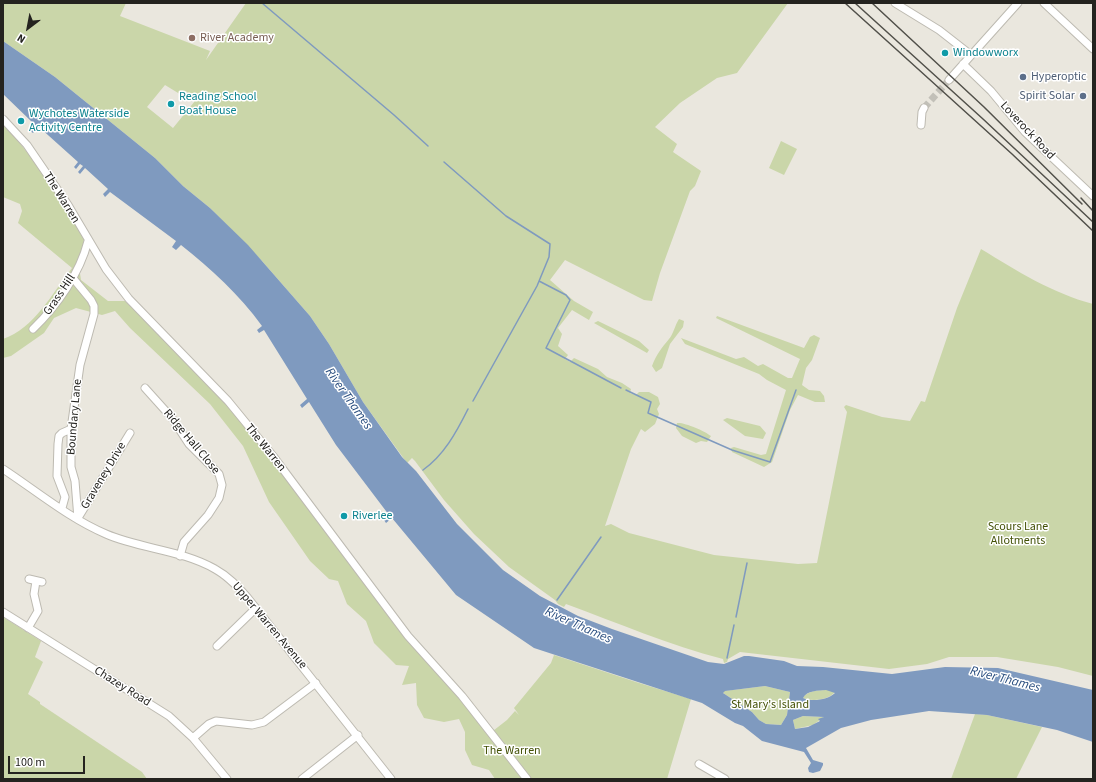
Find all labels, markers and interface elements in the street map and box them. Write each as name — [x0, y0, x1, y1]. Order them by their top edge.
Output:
north arrow — [8, 8, 48, 48]
text: N — [14, 30, 28, 47]
place label: River Academy — [200, 31, 274, 45]
marker: River Academy — [187, 33, 197, 43]
place label: Windowworx — [953, 46, 1018, 60]
marker: Windowworx — [940, 48, 950, 58]
place label: Hyperoptic — [1031, 70, 1087, 84]
marker: Hyperoptic — [1018, 72, 1028, 82]
place label: Spirit Solar — [1019, 89, 1075, 103]
place label: Reading School Boat House — [179, 90, 257, 118]
marker: Spirit Solar — [1078, 91, 1088, 101]
marker: Reading School Boat House — [166, 99, 176, 109]
street label: Loverock Road — [997, 99, 1057, 163]
place label: Wychotes Waterside Activity Centre — [29, 107, 129, 135]
marker: Wychotes Waterside Activity Centre — [16, 116, 26, 126]
street label: The Warren — [40, 170, 82, 226]
street label: Grass Hill — [41, 272, 79, 318]
water label: River Thames — [321, 365, 375, 433]
street label: Boundary Lane — [65, 378, 85, 456]
street label: Ridge Hall Close — [160, 407, 222, 477]
street label: The Warren — [241, 421, 289, 475]
street label: Graveney Drive — [78, 440, 130, 512]
place label: Riverlee — [352, 509, 392, 523]
marker: Riverlee — [339, 511, 349, 521]
park label: Scours Lane Allotments — [988, 520, 1048, 548]
street label: Upper Warren Avenue — [228, 580, 310, 672]
water label: River Thames — [542, 604, 614, 648]
street label: Chazey Road — [91, 664, 153, 710]
water label: River Thames — [968, 664, 1042, 696]
park label: St Mary's Island — [731, 698, 809, 712]
park label: The Warren — [483, 744, 541, 758]
scale bar — [10, 748, 87, 774]
text: 100 m — [15, 754, 45, 771]

